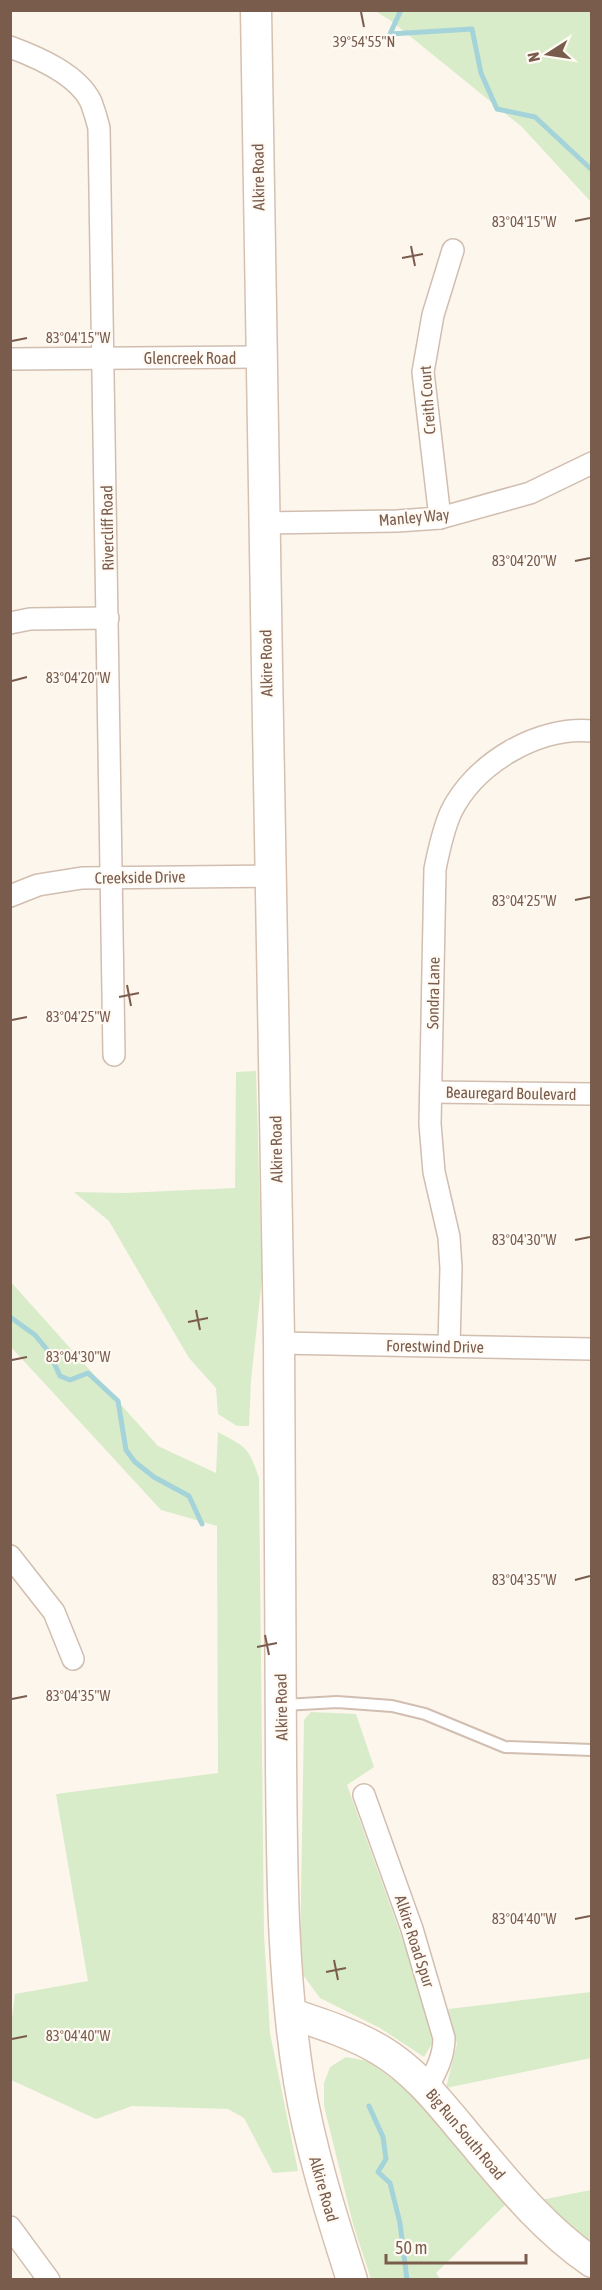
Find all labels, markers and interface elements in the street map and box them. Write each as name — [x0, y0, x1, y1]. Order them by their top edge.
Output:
north arrow — [518, 24, 578, 84]
text: 39°54'55"N — [333, 33, 395, 50]
text: N — [524, 51, 543, 64]
street label: Alkire Road — [248, 143, 268, 211]
text: 83°04'15"W — [492, 213, 556, 230]
text: 83°04'15"W — [46, 329, 110, 346]
street label: Glencreek Road — [144, 349, 236, 367]
street label: Creith Court — [416, 365, 438, 435]
street label: Rivercliff Road — [97, 485, 117, 571]
street label: Manley Way — [378, 505, 451, 530]
text: 83°04'20"W — [492, 552, 556, 569]
street label: Alkire Road — [256, 629, 276, 697]
text: 83°04'20"W — [46, 669, 110, 686]
street label: Creekside Drive — [94, 867, 186, 887]
text: 83°04'25"W — [492, 892, 556, 909]
street label: Sondra Lane — [423, 957, 443, 1029]
text: 83°04'25"W — [46, 1008, 110, 1025]
street label: Beauregard Boulevard — [445, 1083, 576, 1104]
street label: Alkire Road — [266, 1115, 286, 1183]
text: 83°04'30"W — [492, 1231, 556, 1248]
street label: Forestwind Drive — [386, 1336, 484, 1356]
text: 83°04'30"W — [46, 1348, 110, 1365]
text: 83°04'35"W — [492, 1571, 556, 1588]
street label: Alkire Road — [271, 1673, 291, 1741]
text: 83°04'35"W — [46, 1687, 110, 1704]
street label: Alkire Road Spur — [391, 1893, 438, 1990]
text: 83°04'40"W — [492, 1910, 556, 1927]
text: 83°04'40"W — [46, 2027, 110, 2044]
street label: Big Run South Road — [422, 2085, 509, 2184]
street label: Alkire Road — [306, 2154, 342, 2224]
scale bar — [386, 2227, 526, 2265]
text: 50 m — [395, 2237, 427, 2258]

